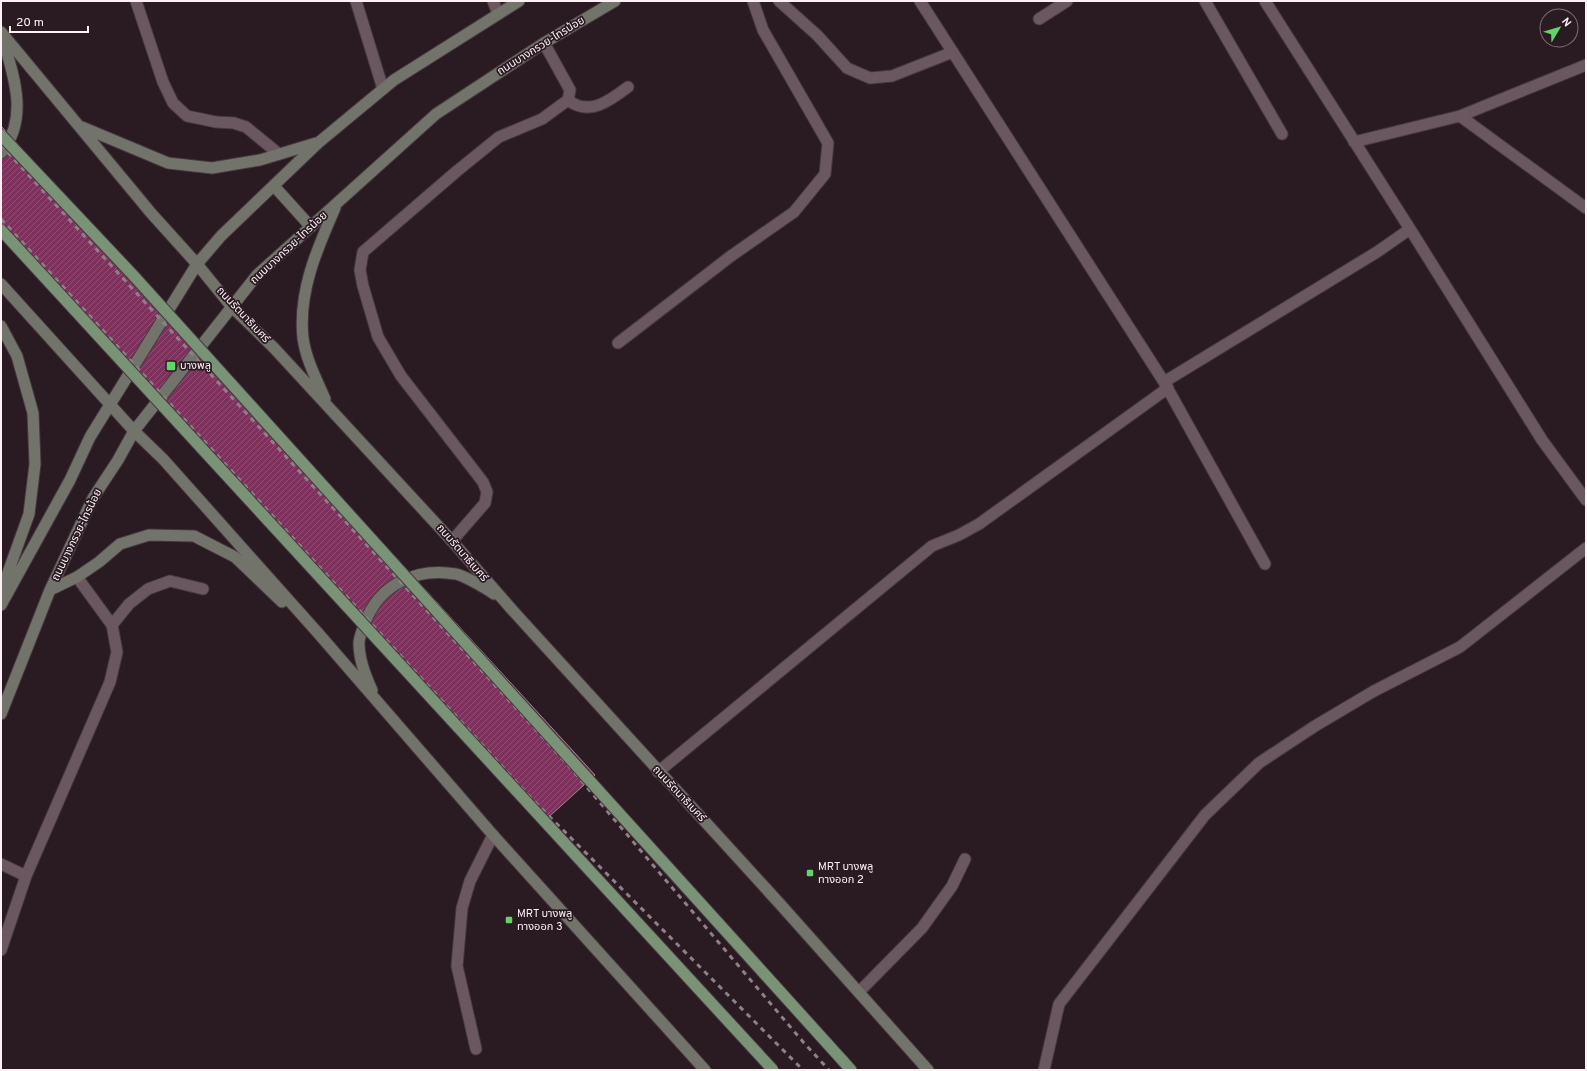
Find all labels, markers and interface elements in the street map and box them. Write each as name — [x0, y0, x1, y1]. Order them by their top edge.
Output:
scale bar — [10, 8, 88, 34]
north arrow — [1539, 8, 1579, 48]
street label: ถนนบางกรวย-ไทรน้อย — [495, 13, 587, 79]
text: 20 m — [16, 15, 44, 31]
text: N — [1558, 15, 1574, 30]
street label: ถนนบางกรวย-ไทรน้อย — [247, 209, 331, 287]
street label: ถนนรัตนาธิเบศร์ — [213, 284, 273, 346]
place label: บางพลู — [180, 359, 211, 373]
marker: บางพลู — [165, 360, 177, 372]
street label: ถนนบางกรวย-ไทรน้อย — [49, 487, 105, 583]
street label: ถนนรัตนาธิเบศร์ — [433, 521, 491, 585]
street label: ถนนรัตนาธิเบศร์ — [649, 763, 709, 825]
place label: MRT บางพลู ทางออก 2 — [818, 860, 873, 887]
marker: MRT บางพลู ทางออก 2 — [805, 868, 815, 878]
place label: MRT บางพลู ทางออก 3 — [517, 907, 572, 934]
marker: MRT บางพลู ทางออก 3 — [504, 915, 514, 925]

